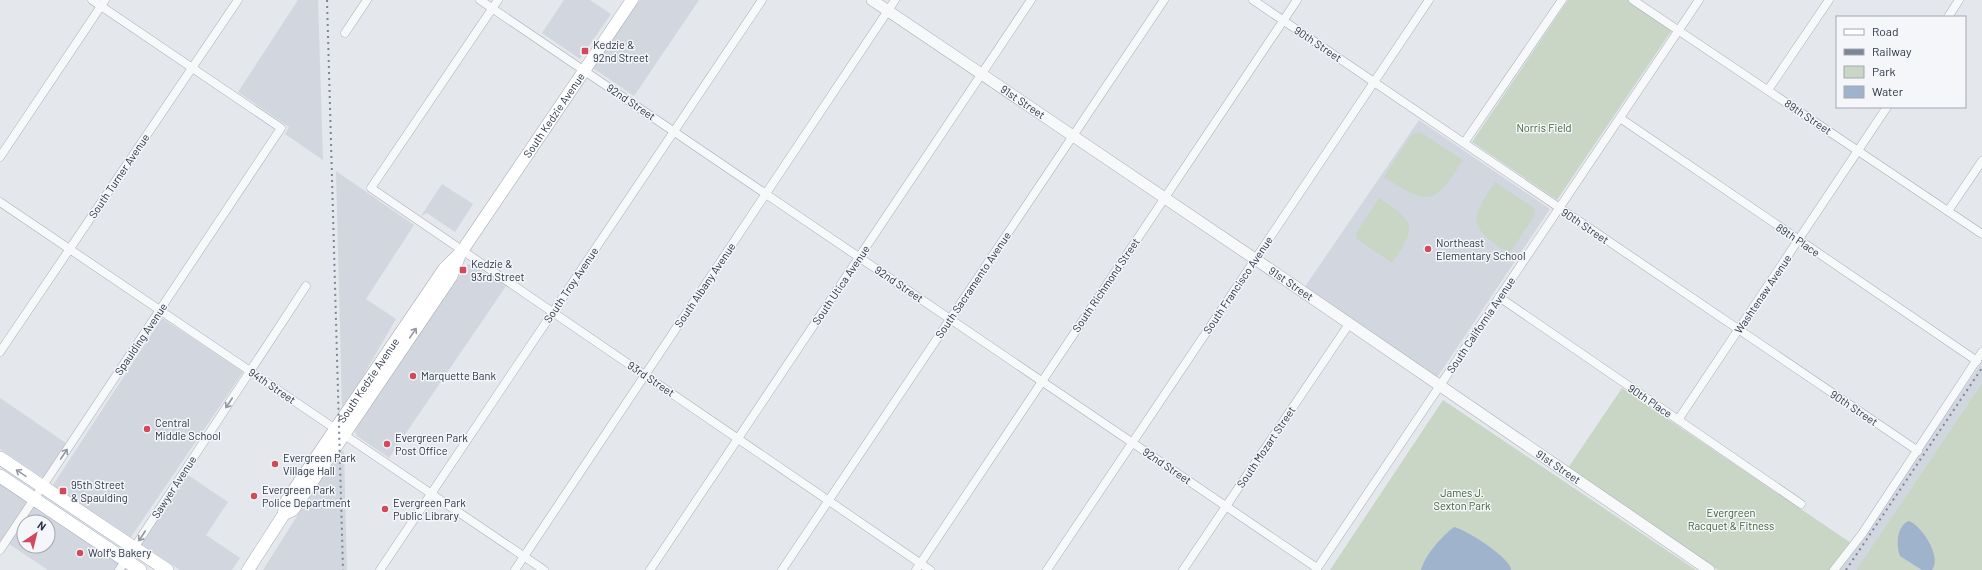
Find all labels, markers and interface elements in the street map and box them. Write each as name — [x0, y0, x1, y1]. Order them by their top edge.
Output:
legend — [1836, 16, 1966, 108]
street label: 90th Street — [1292, 23, 1344, 64]
text: Road — [1872, 24, 1899, 38]
place label: Kedzie & 92nd Street — [593, 38, 649, 64]
text: Railway — [1872, 44, 1912, 58]
marker: Kedzie & 92nd Street — [580, 46, 590, 56]
text: Park — [1872, 64, 1896, 78]
street label: South Kedzie Avenue — [520, 70, 587, 160]
street label: 92nd Street — [605, 81, 658, 123]
street label: 91st Street — [998, 82, 1048, 121]
text: Water — [1872, 84, 1904, 98]
street label: 89th Street — [1782, 96, 1834, 137]
park label: Norris Field — [1516, 121, 1572, 134]
street label: South Turner Avenue — [86, 131, 152, 220]
street label: 90th Street — [1559, 205, 1611, 246]
street label: 89th Place — [1774, 220, 1823, 259]
street label: South Sacramento Avenue — [932, 229, 1013, 340]
street label: South Francisco Avenue — [1200, 233, 1275, 336]
street label: South Richmond Street — [1069, 235, 1142, 334]
place label: Northeast Elementary School — [1436, 236, 1526, 262]
street label: South Albany Avenue — [671, 240, 738, 330]
street label: South Utica Avenue — [809, 242, 872, 327]
street label: South Troy Avenue — [541, 244, 601, 325]
marker: Northeast Elementary School — [1423, 244, 1433, 254]
street label: Washtenaw Avenue — [1731, 252, 1794, 336]
place label: Kedzie & 93rd Street — [471, 257, 525, 283]
street label: 92nd Street — [873, 263, 926, 305]
street label: 91st Street — [1267, 263, 1316, 303]
marker: Kedzie & 93rd Street — [458, 265, 468, 275]
street label: South California Avenue — [1444, 274, 1518, 375]
street label: Spaulding Avenue — [112, 300, 170, 377]
one-way arrow — [409, 327, 417, 338]
street label: South Kedzie Avenue — [335, 335, 401, 425]
street label: 93rd Street — [625, 358, 677, 399]
street label: 94th Street — [246, 365, 298, 406]
place label: Marquette Bank — [421, 369, 496, 382]
marker: Marquette Bank — [408, 371, 418, 381]
street label: 90th Place — [1626, 381, 1675, 420]
street label: 90th Street — [1828, 387, 1880, 428]
one-way arrow — [225, 398, 233, 409]
street label: South Mozart Street — [1234, 404, 1298, 490]
place label: Central Middle School — [155, 416, 221, 442]
marker: Central Middle School — [142, 424, 152, 434]
place label: Evergreen Park Post Office — [395, 431, 468, 457]
marker: Evergreen Park Post Office — [382, 439, 392, 449]
street label: 92nd Street — [1141, 445, 1194, 487]
street label: 91st Street — [1534, 447, 1583, 486]
one-way arrow — [60, 449, 68, 460]
place label: Evergreen Park Village Hall — [283, 451, 356, 477]
street label: Sawyer Avenue — [149, 453, 199, 520]
marker: Evergreen Park Village Hall — [270, 459, 280, 469]
one-way arrow — [15, 468, 27, 476]
place label: 95th Street & Spaulding — [71, 478, 128, 504]
place label: Evergreen Park Police Department — [262, 483, 351, 509]
marker: 95th Street & Spaulding — [58, 486, 68, 496]
park label: James J. Sexton Park — [1434, 486, 1491, 512]
marker: Evergreen Park Police Department — [249, 491, 259, 501]
place label: Evergreen Park Public Library — [393, 496, 466, 522]
marker: Evergreen Park Public Library — [380, 504, 390, 514]
park label: Evergreen Racquet & Fitness — [1688, 506, 1774, 532]
north arrow — [16, 514, 56, 554]
text: N — [35, 518, 49, 533]
one-way arrow — [138, 530, 146, 541]
place label: Wolf's Bakery — [88, 546, 151, 559]
marker: Wolf's Bakery — [75, 548, 85, 558]

